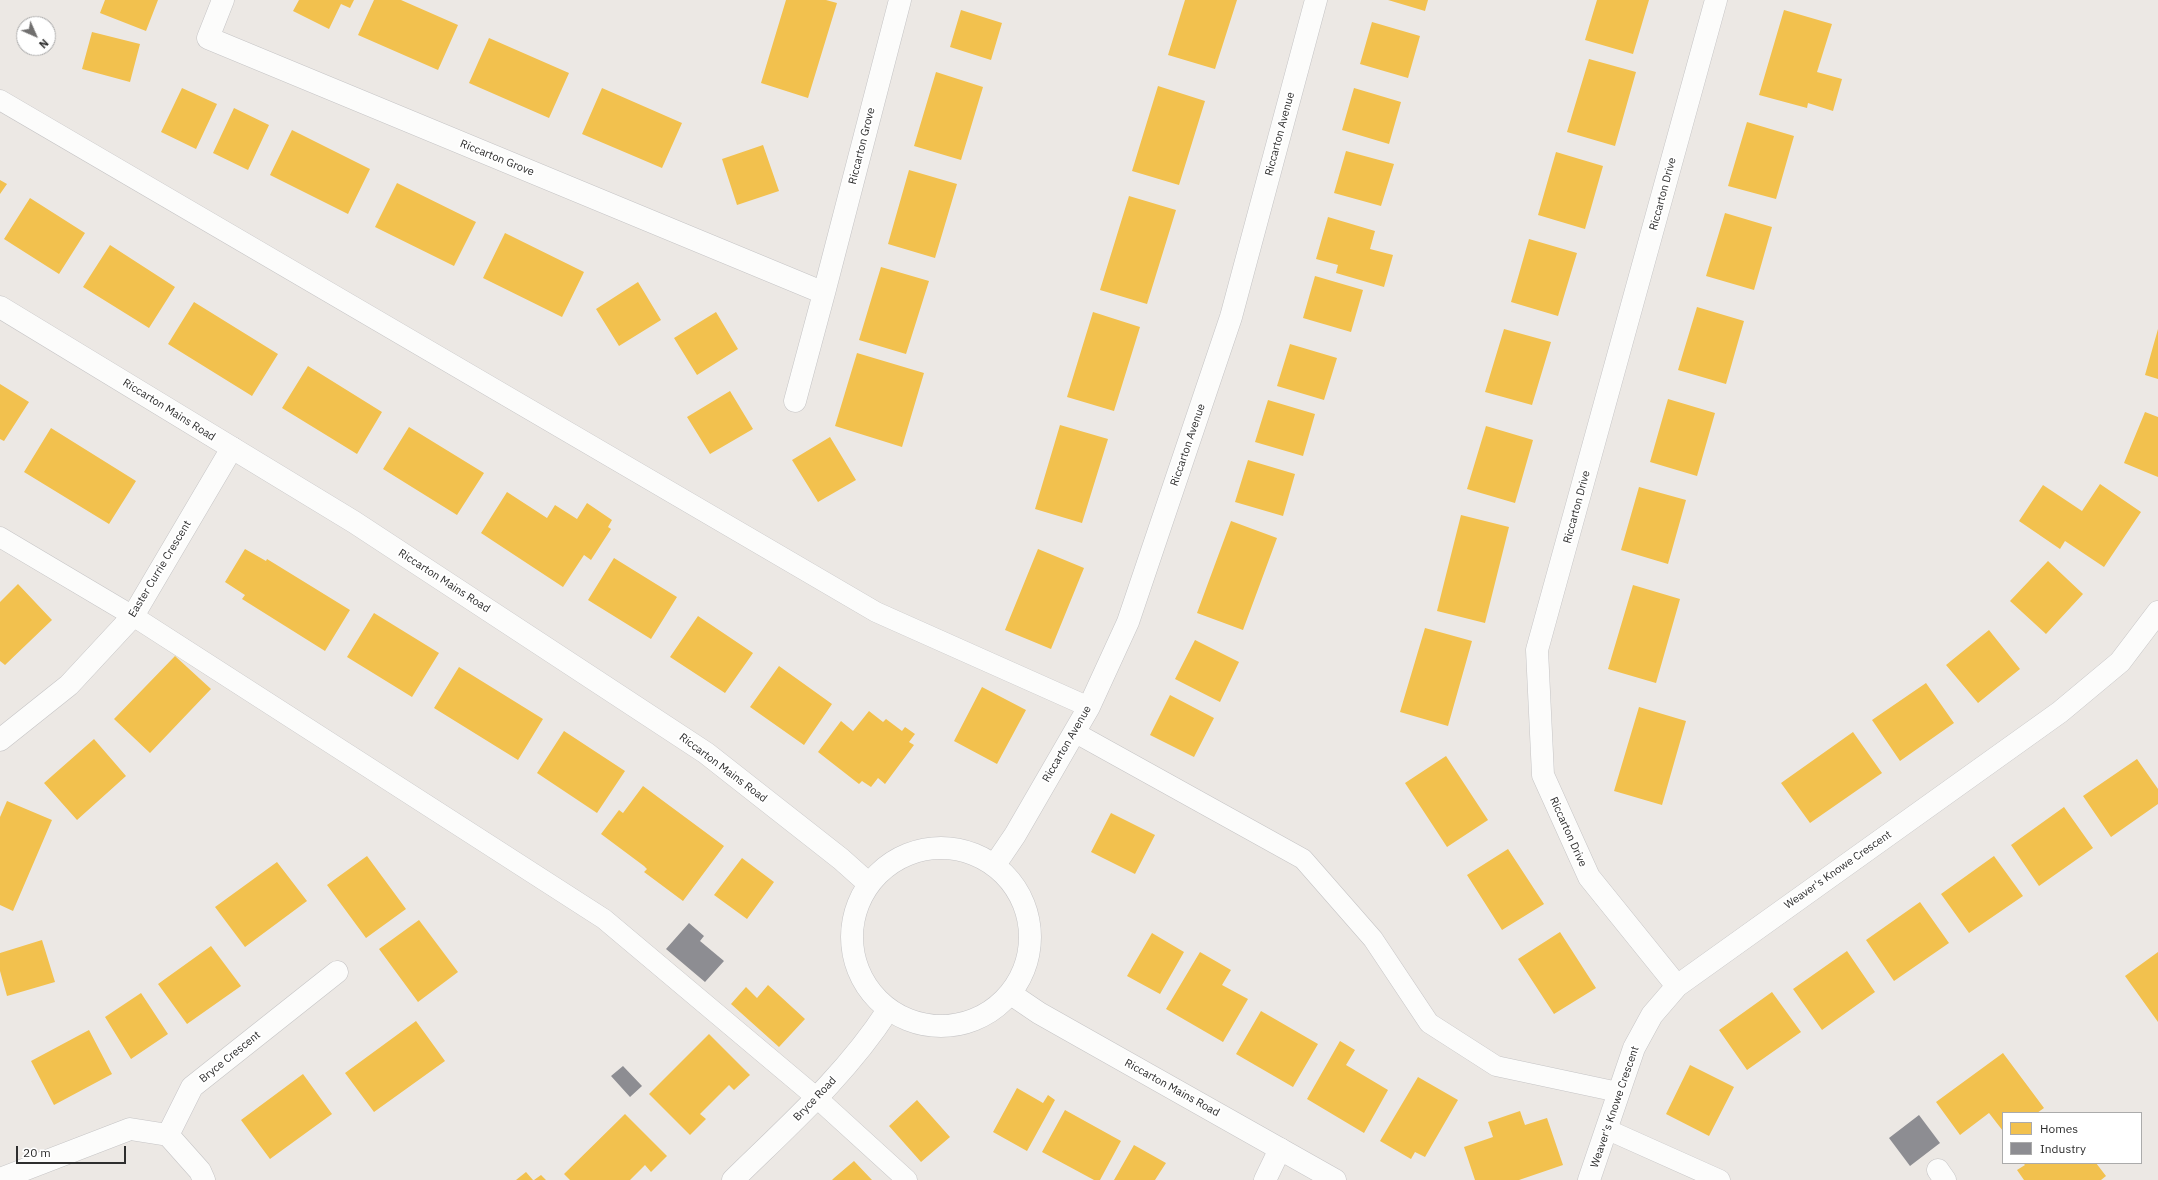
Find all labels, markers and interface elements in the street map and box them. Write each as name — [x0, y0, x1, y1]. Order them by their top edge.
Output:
north arrow — [16, 16, 56, 56]
text: N — [36, 36, 52, 52]
street label: Riccarton Avenue — [1262, 91, 1298, 177]
street label: Riccarton Grove — [846, 106, 878, 186]
street label: Riccarton Grove — [458, 137, 536, 179]
street label: Riccarton Drive — [1647, 156, 1679, 232]
street label: Riccarton Mains Road — [120, 376, 218, 444]
street label: Riccarton Avenue — [1168, 402, 1208, 488]
street label: Riccarton Drive — [1561, 469, 1593, 545]
street label: Easter Currie Crescent — [126, 518, 194, 620]
street label: Riccarton Mains Road — [396, 546, 492, 616]
street label: Riccarton Avenue — [1040, 703, 1094, 785]
street label: Riccarton Mains Road — [676, 731, 770, 805]
street label: Riccarton Drive — [1547, 795, 1589, 869]
street label: Weaver's Knowe Crescent — [1782, 828, 1894, 912]
street label: Bryce Crescent — [197, 1028, 263, 1086]
street label: Weaver's Knowe Crescent — [1588, 1044, 1642, 1170]
street label: Riccarton Mains Road — [1122, 1056, 1222, 1120]
street label: Bryce Road — [791, 1074, 839, 1124]
legend — [2002, 1112, 2142, 1164]
text: Homes — [2040, 1121, 2078, 1136]
scale bar — [18, 1138, 128, 1164]
text: Industry — [2040, 1141, 2086, 1156]
text: 20 m — [23, 1145, 51, 1160]

